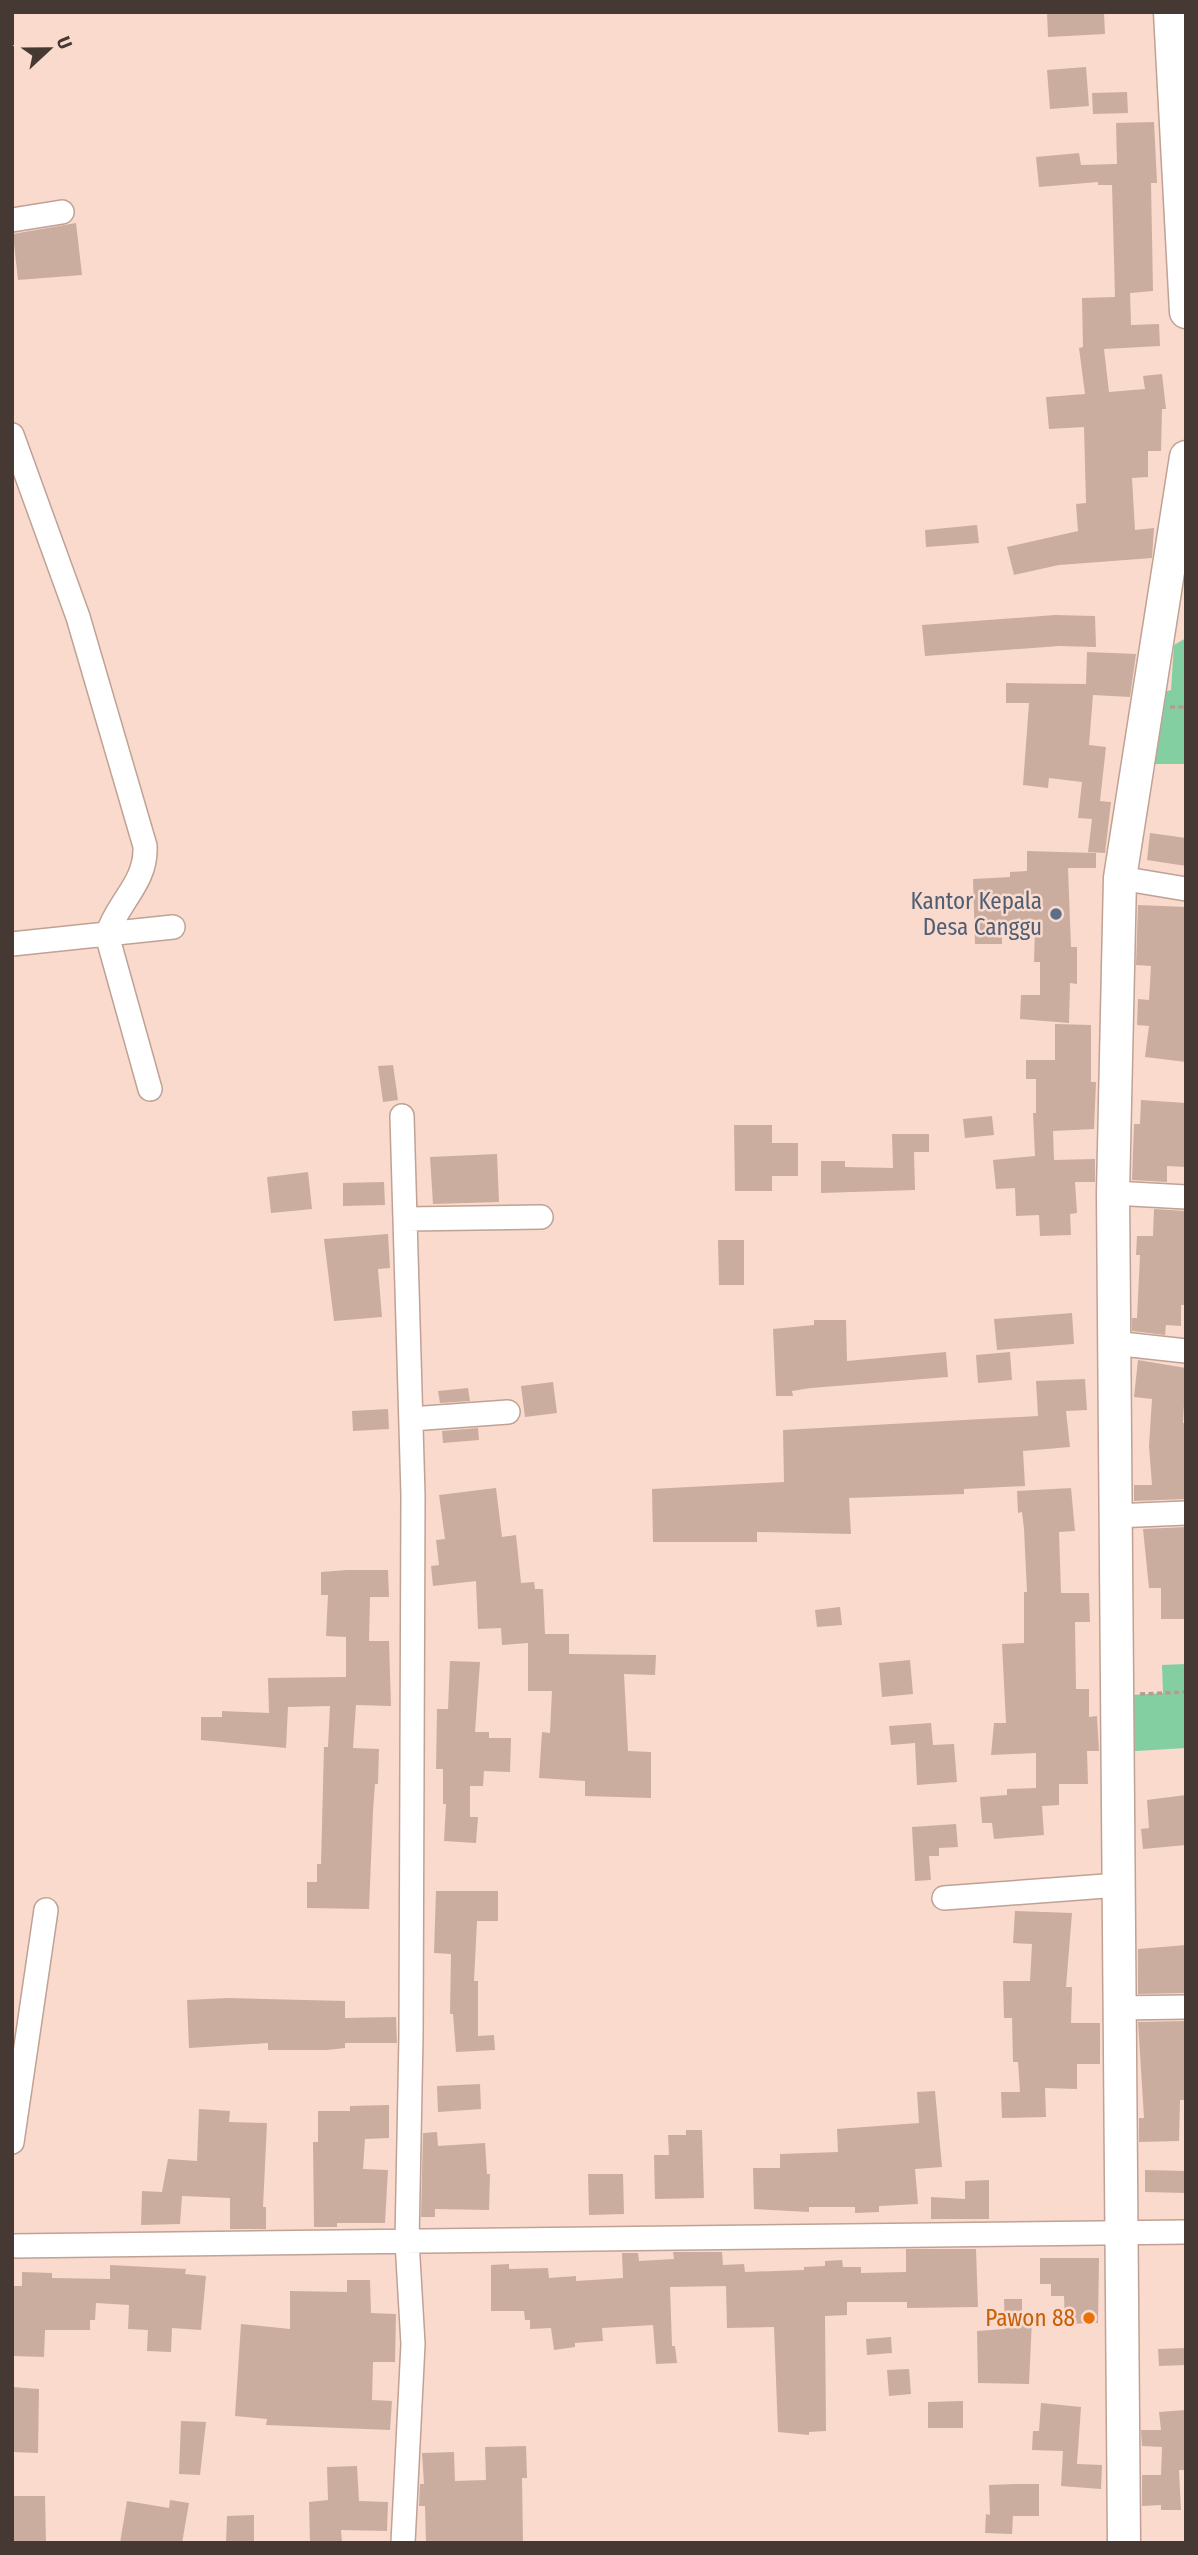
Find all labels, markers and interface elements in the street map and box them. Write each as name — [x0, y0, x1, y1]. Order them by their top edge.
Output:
north arrow — [14, 14, 84, 84]
text: U — [52, 33, 77, 52]
place label: Kantor Kepala Desa Canggu — [910, 887, 1042, 941]
marker: Kantor Kepala Desa Canggu — [1048, 906, 1064, 922]
place label: Pawon 88 — [985, 2304, 1075, 2332]
marker: Pawon 88 — [1081, 2310, 1097, 2326]

